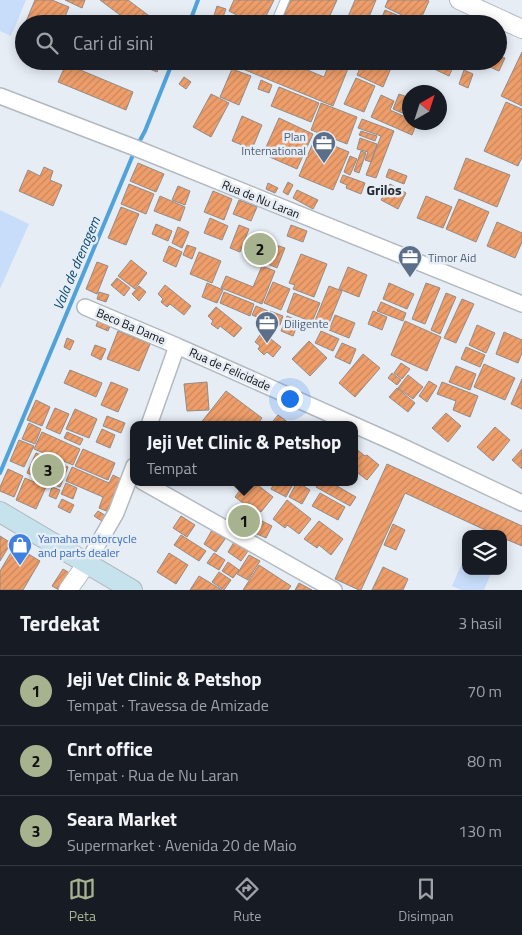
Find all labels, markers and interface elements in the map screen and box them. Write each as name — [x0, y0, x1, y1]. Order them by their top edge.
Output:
search box — [15, 15, 507, 70]
text: Cari di sini — [73, 28, 154, 57]
icon: search — [33, 29, 61, 57]
north arrow — [402, 85, 447, 130]
place label: Plan International — [241, 127, 306, 160]
office icon: Plan International — [311, 130, 337, 164]
street label: Rua de Nu Laran — [219, 175, 303, 223]
district label: Grilos — [366, 179, 402, 200]
water label: Vala de drenagem — [47, 212, 106, 313]
pin: 2 — [244, 230, 276, 268]
office icon: Timor Aid — [397, 244, 423, 278]
place label: Timor Aid — [428, 248, 476, 267]
street label: Beco Ba Dame — [93, 303, 169, 349]
office icon: Diligente — [254, 310, 280, 344]
place label: Diligente — [284, 314, 329, 333]
street label: Rua de Felicidade — [186, 343, 274, 395]
your location — [277, 386, 303, 412]
popup — [130, 421, 358, 486]
text: Jeji Vet Clinic & Petshop — [147, 427, 341, 456]
pin: 3 — [32, 451, 64, 489]
text: Tempat — [147, 456, 197, 480]
pin: 1 — [228, 502, 260, 540]
place label: Yamaha motorcycle and parts dealer — [38, 529, 137, 562]
map controls — [462, 530, 507, 575]
button: layers — [462, 530, 507, 575]
shop icon: Yamaha motorcycle and parts dealer — [7, 532, 33, 566]
text: Terdekat — [20, 607, 100, 639]
text: 3 hasil — [458, 611, 502, 635]
text: Jeji Vet Clinic & Petshop — [67, 664, 262, 693]
text: 1 — [32, 679, 40, 703]
text: 70 m — [467, 679, 502, 703]
text: Tempat · Travessa de Amizade — [67, 693, 269, 717]
text: Cnrt office — [67, 734, 153, 763]
text: 2 — [32, 749, 40, 773]
text: 80 m — [467, 749, 502, 773]
text: Tempat · Rua de Nu Laran — [67, 763, 239, 787]
text: Seara Market — [67, 804, 177, 833]
text: 3 — [32, 819, 40, 843]
text: 130 m — [458, 819, 502, 843]
text: Supermarket · Avenida 20 de Maio — [67, 833, 297, 857]
tab: Peta — [68, 875, 96, 926]
tab: Rute — [233, 875, 261, 926]
tab: Disimpan — [398, 875, 454, 926]

